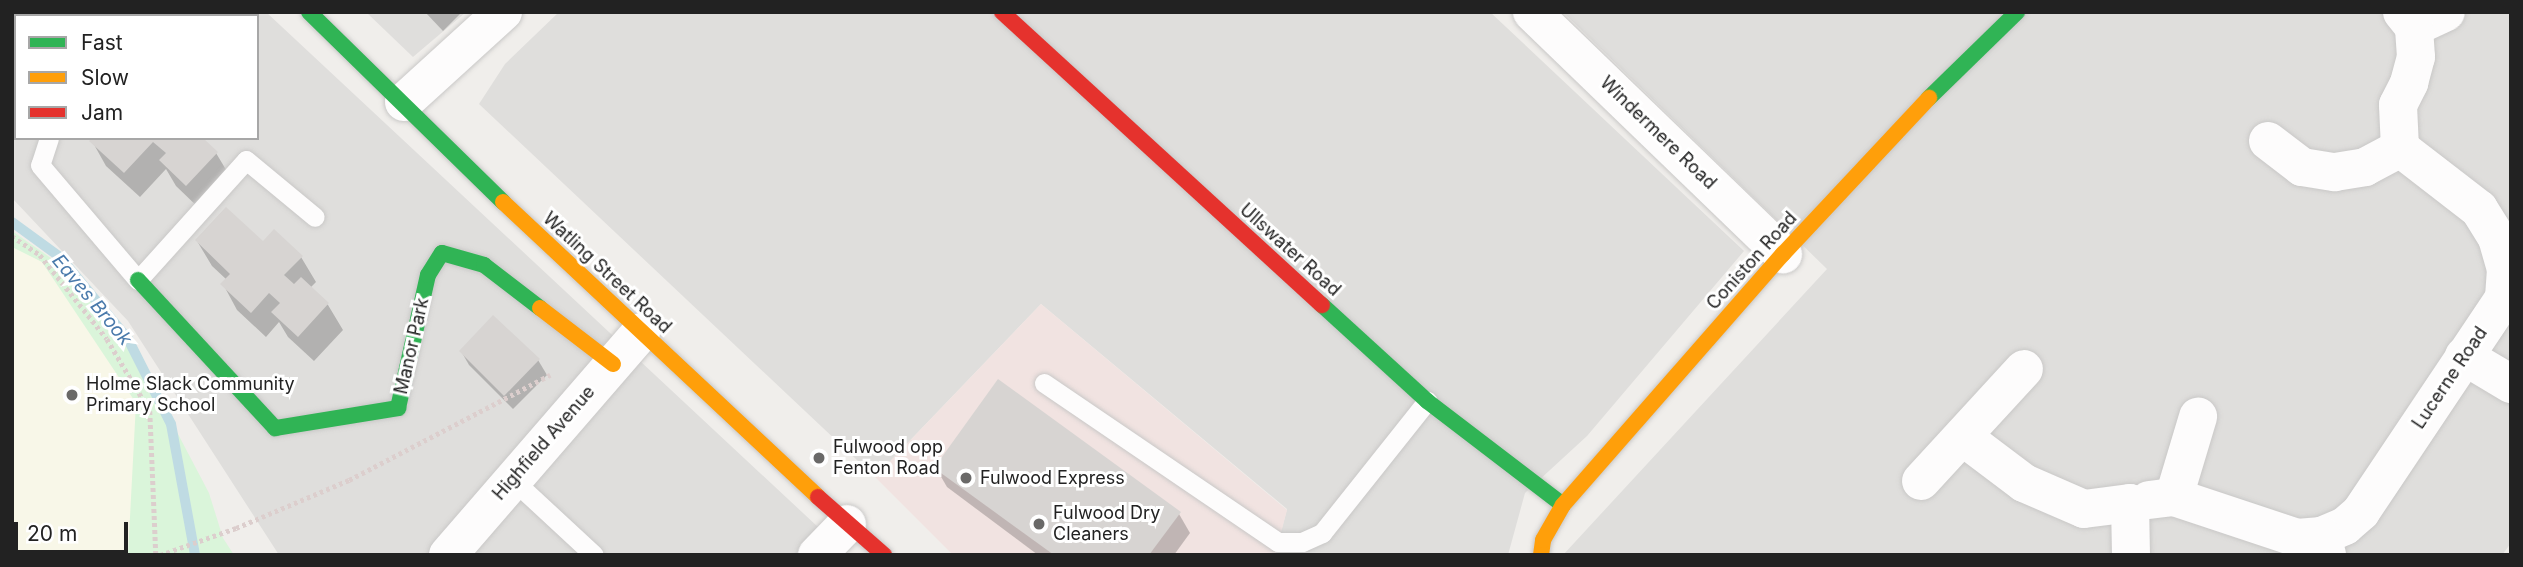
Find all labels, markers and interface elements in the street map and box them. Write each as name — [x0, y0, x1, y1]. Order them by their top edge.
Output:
legend — [14, 14, 259, 140]
text: Fast — [81, 30, 123, 55]
text: Slow — [81, 65, 129, 90]
street label: Windermere Road — [1595, 72, 1721, 194]
text: Jam — [81, 100, 123, 125]
street label: Ullswater Road — [1235, 199, 1345, 301]
street label: Watling Street Road — [538, 208, 676, 338]
street label: Coniston Road — [1702, 208, 1802, 314]
water label: Eaves Brook — [47, 250, 137, 350]
street label: Manor Park — [390, 296, 434, 396]
street label: Lucerne Road — [2408, 323, 2492, 433]
place label: Holme Slack Community Primary School — [86, 374, 295, 416]
street label: Highfield Avenue — [488, 381, 600, 505]
marker: Holme Slack Community Primary School — [64, 387, 80, 403]
place label: Fulwood opp Fenton Road — [833, 437, 943, 480]
marker: Fulwood opp Fenton Road — [811, 450, 827, 466]
place label: Fulwood Express — [980, 467, 1125, 489]
marker: Fulwood Express — [958, 470, 974, 486]
place label: Fulwood Dry Cleaners — [1053, 503, 1160, 546]
scale bar — [18, 508, 131, 552]
marker: Fulwood Dry Cleaners — [1031, 516, 1047, 532]
text: 20 m — [27, 521, 77, 546]

